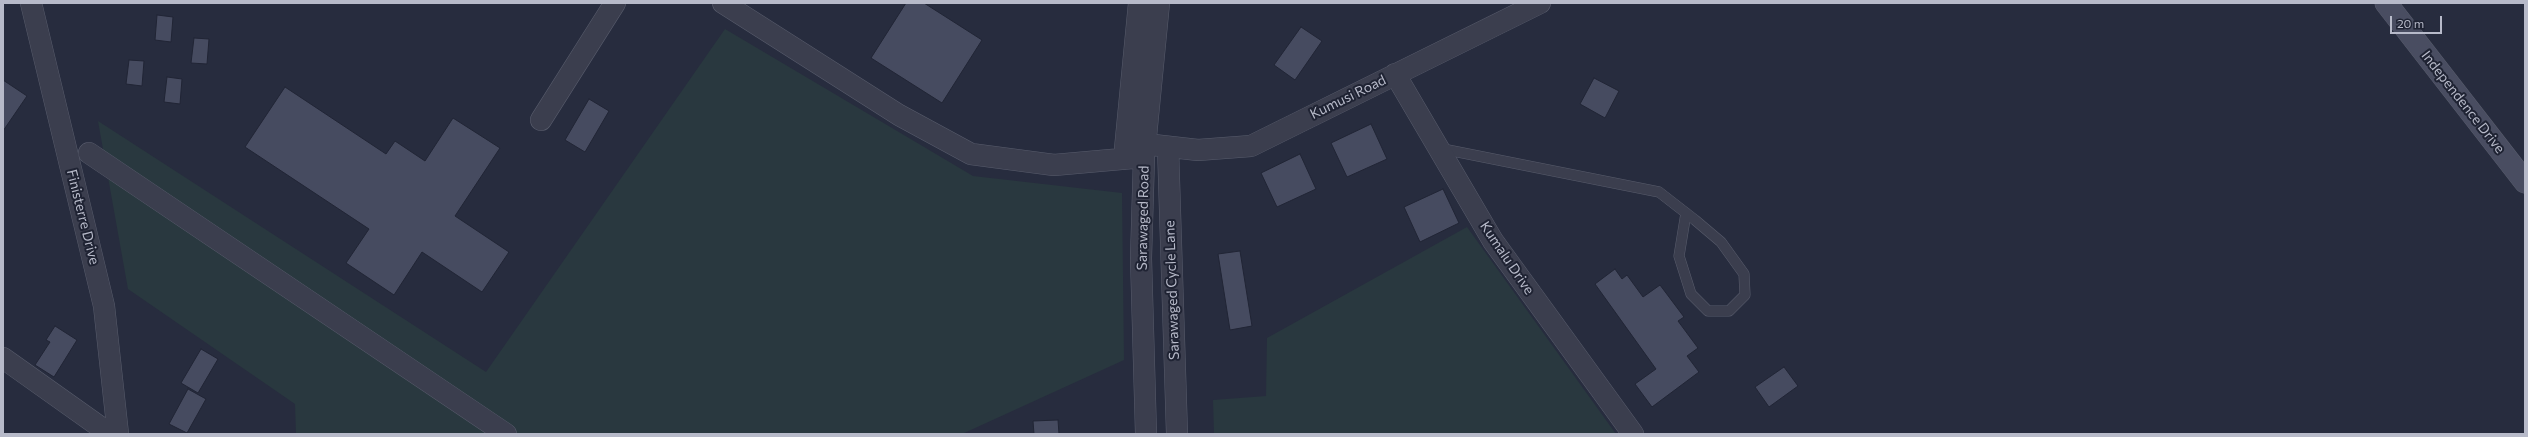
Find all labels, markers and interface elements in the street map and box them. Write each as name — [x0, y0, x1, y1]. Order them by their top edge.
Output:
scale bar — [2392, 8, 2444, 34]
text: 20 m — [2397, 16, 2424, 30]
street label: Independence Drive — [2418, 47, 2508, 157]
street label: Kumusi Road — [1307, 71, 1389, 123]
street label: Sarawaged Road — [1134, 165, 1152, 271]
street label: Finisterre Drive — [63, 168, 103, 266]
street label: Kumalu Drive — [1476, 218, 1538, 298]
street label: Sarawaged Cycle Lane — [1161, 220, 1183, 360]

